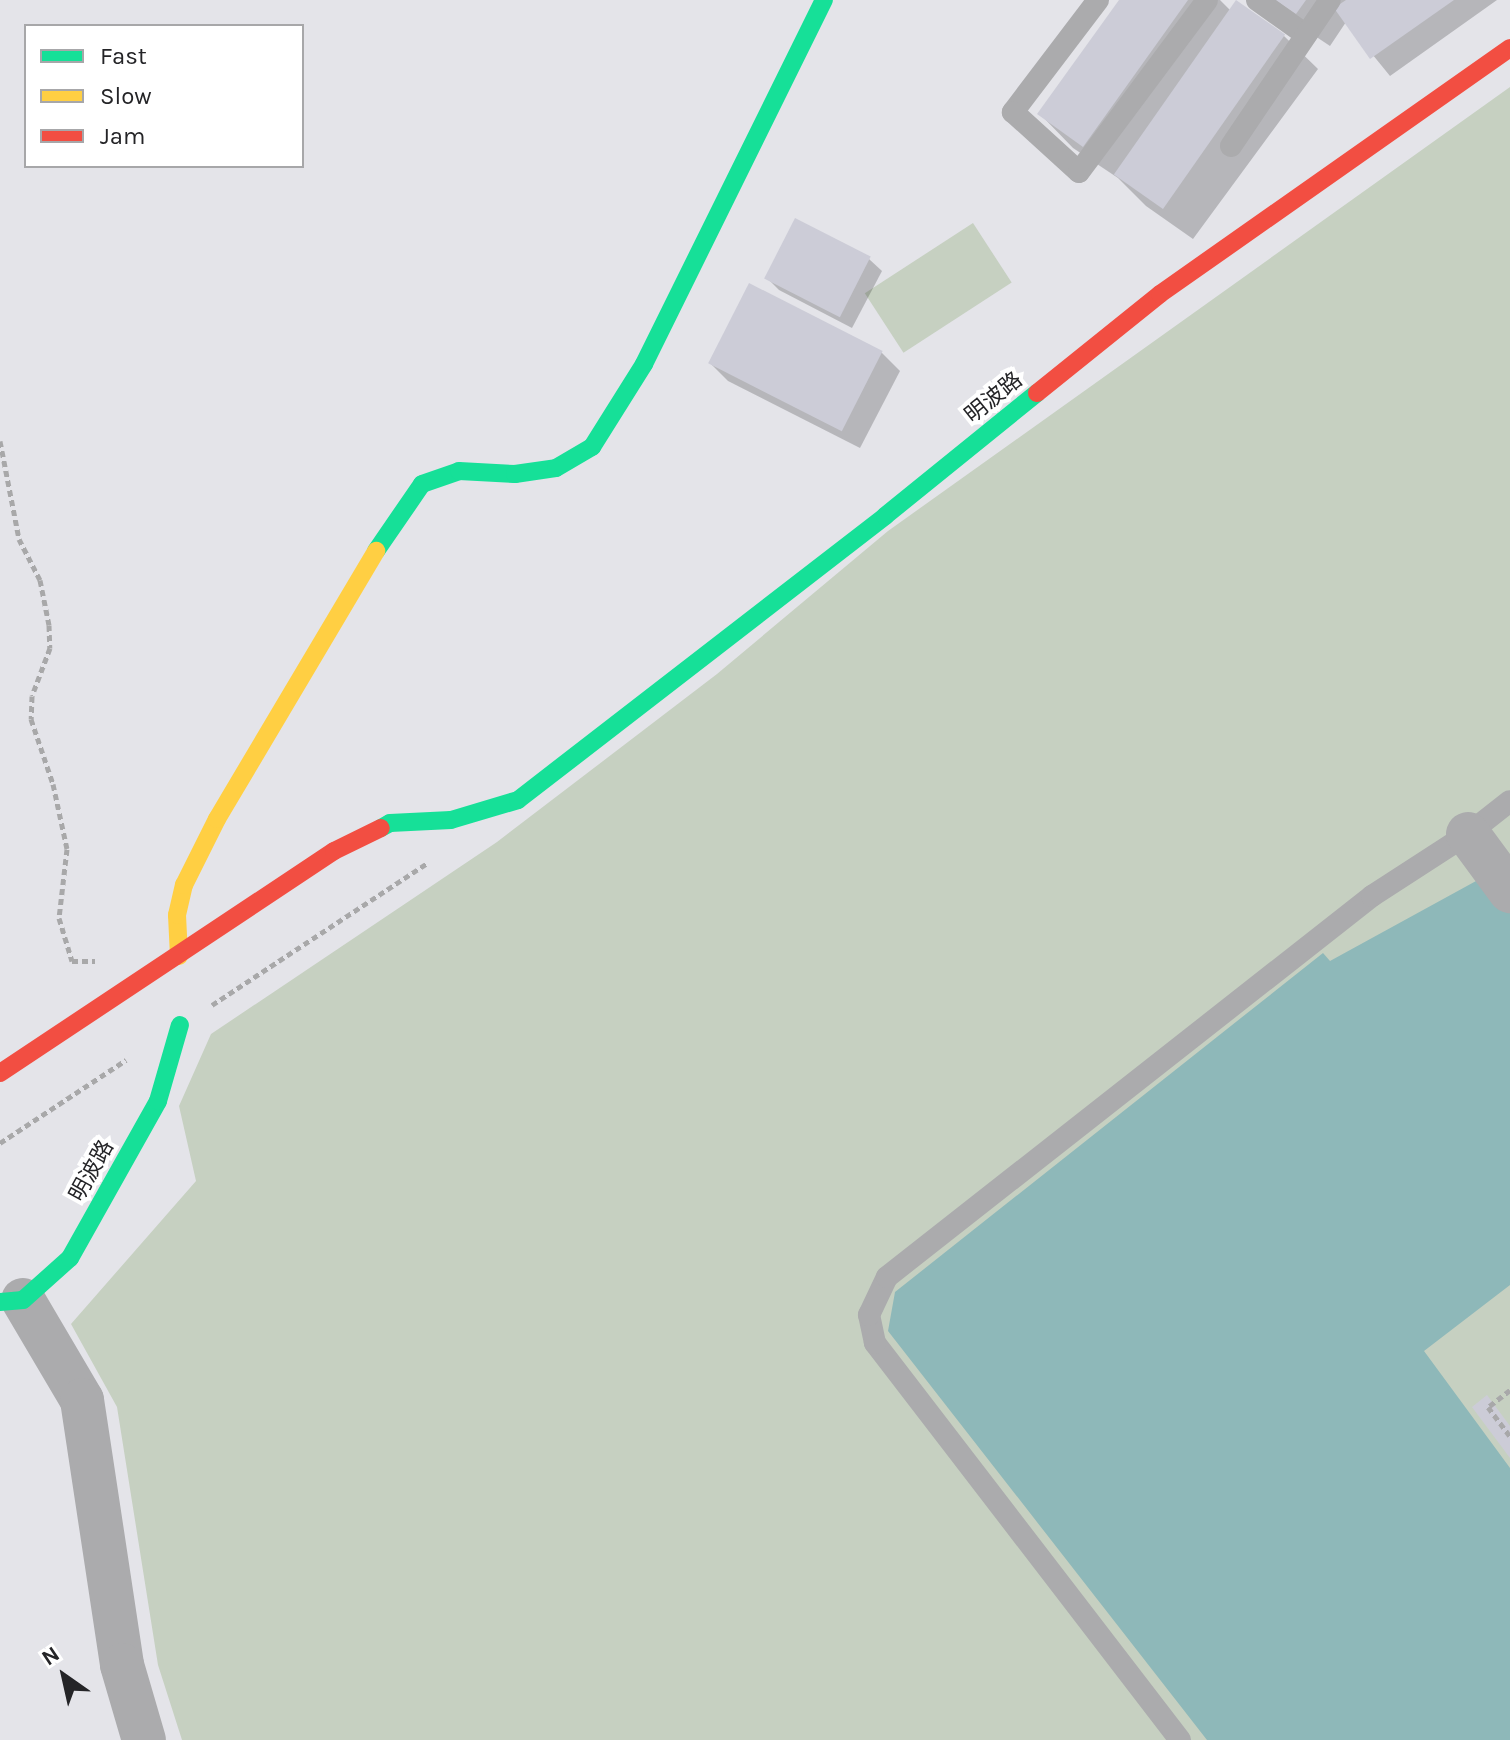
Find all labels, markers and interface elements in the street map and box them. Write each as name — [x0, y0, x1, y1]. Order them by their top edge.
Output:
legend — [24, 24, 304, 168]
text: Fast — [100, 42, 147, 70]
text: Slow — [100, 82, 152, 110]
text: Jam — [100, 122, 145, 150]
street label: 明波路 — [960, 367, 1028, 429]
street label: 明波路 — [64, 1136, 120, 1206]
north arrow — [24, 1636, 104, 1716]
text: N — [37, 1641, 64, 1671]

